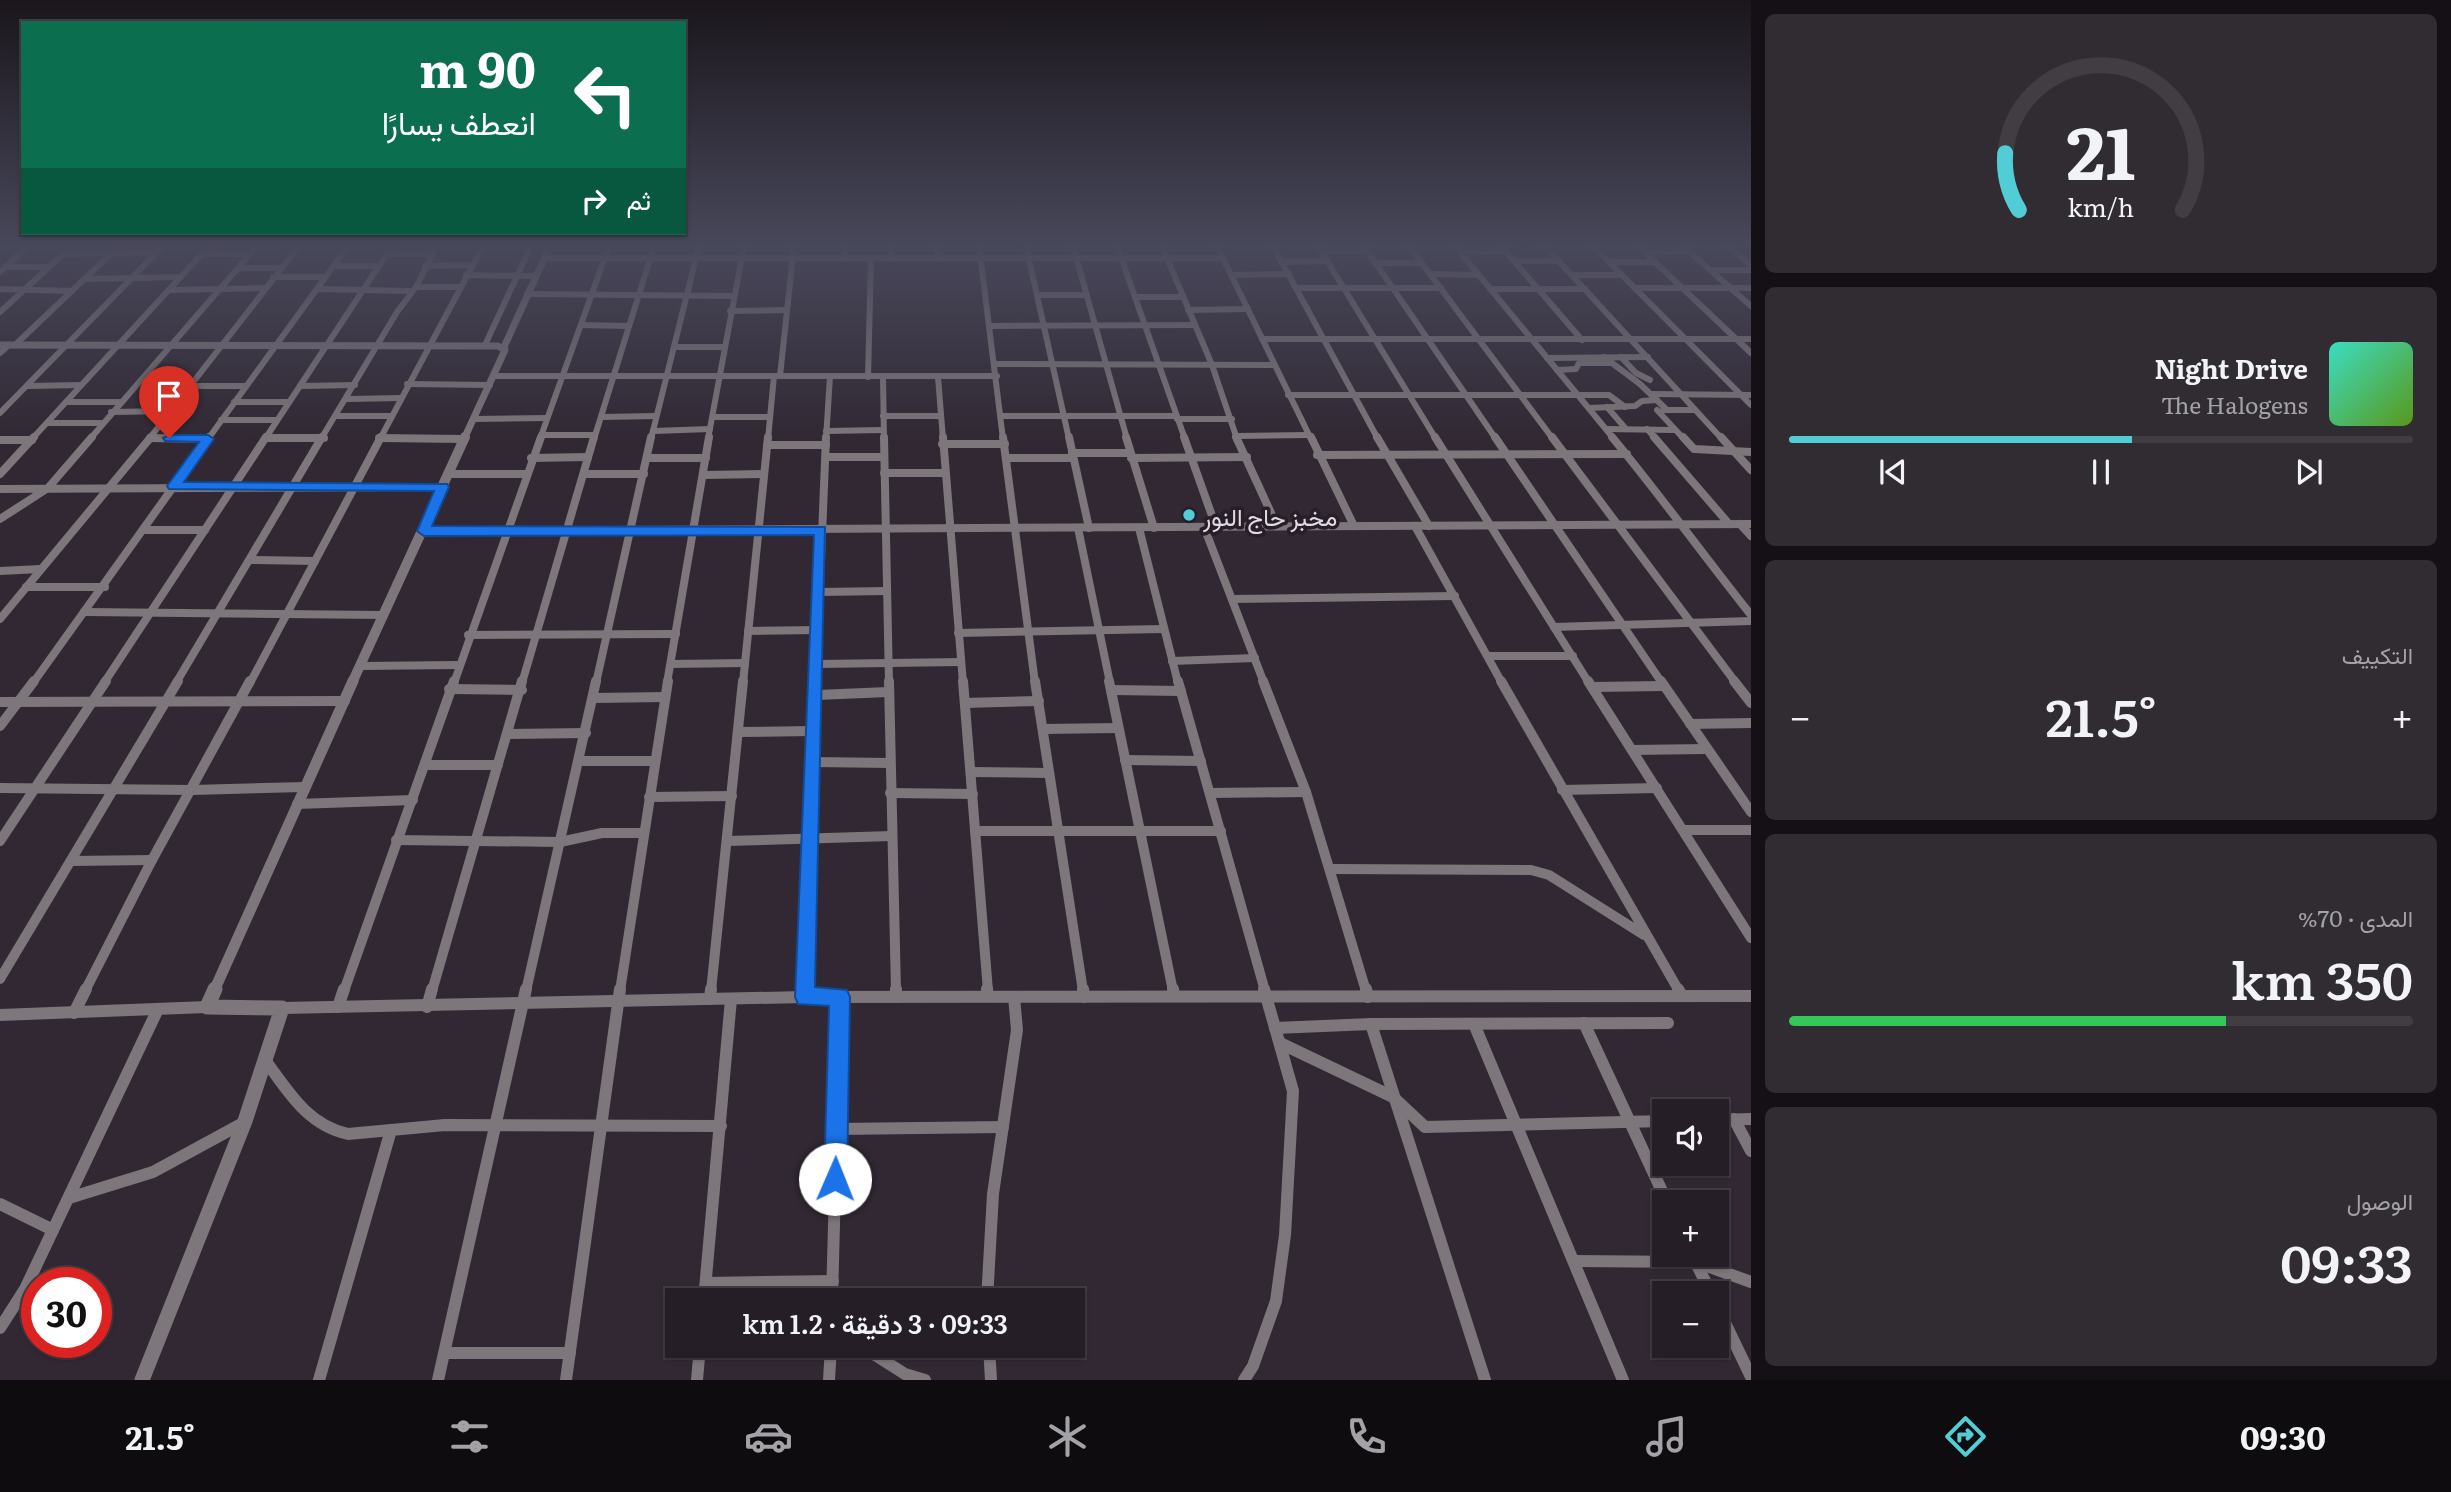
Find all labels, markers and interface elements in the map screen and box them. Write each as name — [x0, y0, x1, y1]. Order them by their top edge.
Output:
text: 90 m — [419, 30, 536, 103]
icon: left — [560, 49, 651, 140]
text: 21 — [2066, 94, 2136, 202]
text: انعطف يسارًا — [382, 97, 536, 145]
text: ثم — [627, 179, 651, 218]
icon: right — [575, 182, 613, 220]
text: km/h — [2068, 187, 2134, 224]
text: Night Drive — [2154, 348, 2308, 387]
pin — [139, 366, 199, 438]
icon: arrive — [150, 377, 188, 415]
text: The Halogens — [2161, 387, 2308, 421]
icon: previous — [1874, 453, 1912, 491]
icon: pause — [2082, 453, 2120, 491]
icon: next — [2290, 453, 2328, 491]
place label: مخبز حاج النور — [1202, 498, 1337, 534]
marker: مخبز حاج النور — [1181, 507, 1197, 523]
text: التكييف — [2342, 637, 2413, 671]
text: 21.5° — [2045, 676, 2157, 753]
text: − — [1789, 686, 1811, 743]
text: + — [2391, 686, 2413, 743]
text: المدى · 70% — [2298, 900, 2413, 934]
text: 350 km — [2231, 939, 2413, 1016]
map controls — [1652, 1099, 1729, 1358]
button: sound — [1652, 1099, 1729, 1176]
position arrow — [798, 1142, 872, 1216]
text: الوصول — [2347, 1183, 2413, 1217]
button: + — [1652, 1190, 1729, 1267]
text: 09:33 — [2280, 1222, 2413, 1299]
speed limit sign: 30 — [21, 1267, 112, 1358]
button: − — [1652, 1281, 1729, 1358]
text: 09:33 · 3 دقيقة · 1.2 km — [742, 1303, 1008, 1342]
text: 21.5° — [125, 1412, 195, 1460]
icon: filters — [445, 1412, 494, 1461]
icon: car — [744, 1412, 793, 1461]
icon: climate — [1043, 1412, 1092, 1461]
icon: phone — [1342, 1412, 1391, 1461]
icon: music — [1642, 1412, 1691, 1461]
icon: directions — [1941, 1412, 1990, 1461]
text: 09:30 — [2240, 1412, 2326, 1460]

